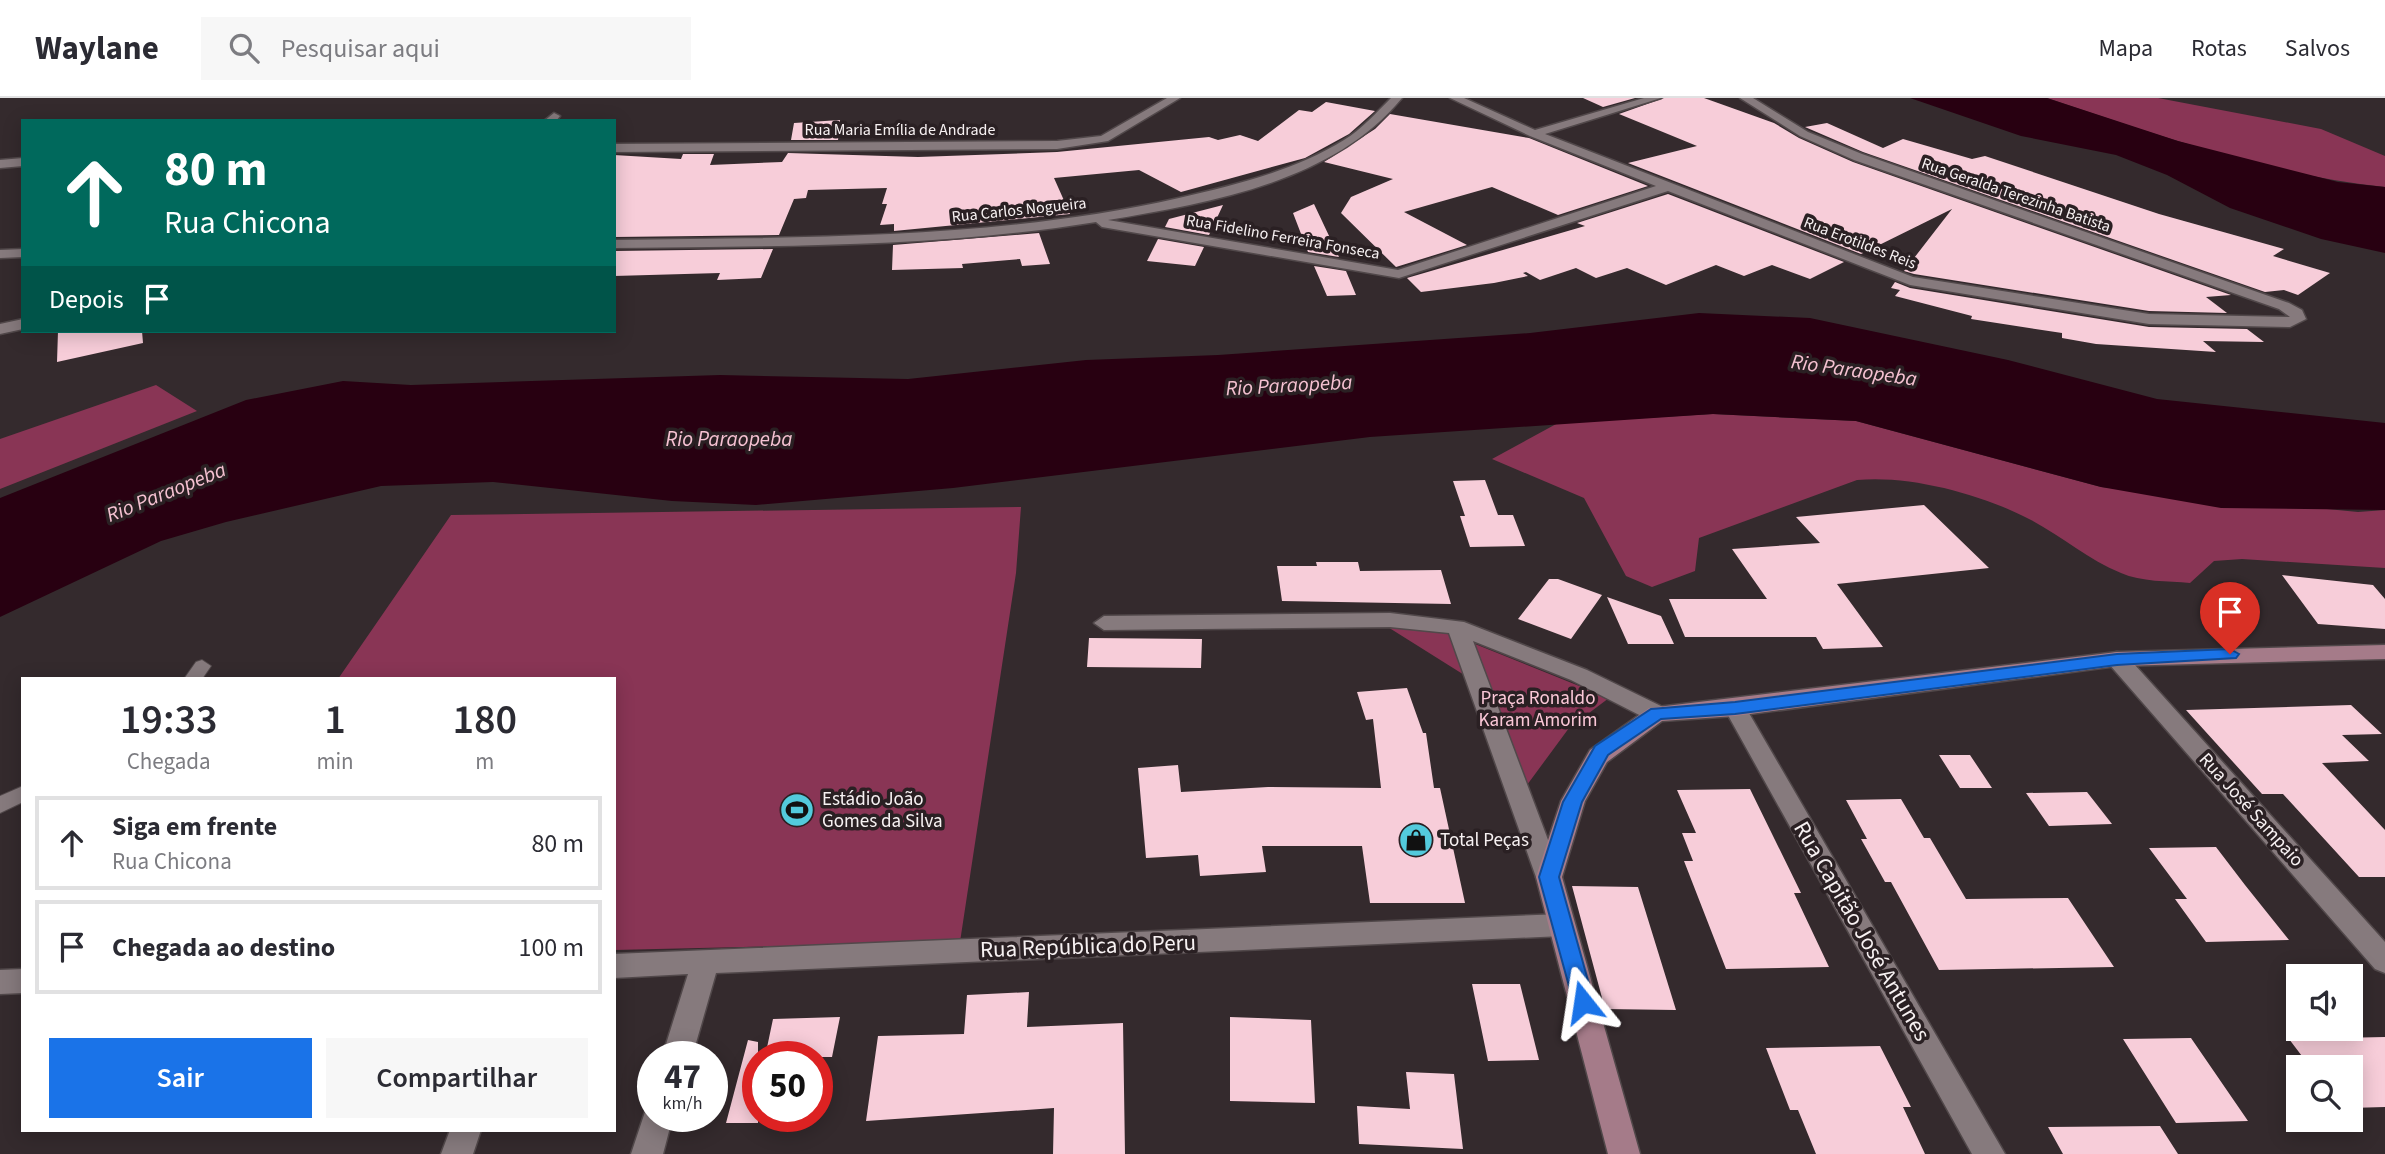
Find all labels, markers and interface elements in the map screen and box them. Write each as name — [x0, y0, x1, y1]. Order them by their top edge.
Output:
search box — [201, 17, 691, 80]
text: Waylane — [35, 25, 159, 72]
icon: search — [225, 29, 263, 67]
text: Pesquisar aqui — [281, 30, 440, 67]
text: Mapa — [2098, 31, 2153, 66]
text: Rotas — [2191, 31, 2247, 66]
text: Salvos — [2285, 31, 2350, 66]
street label: Rua Maria Emília de Andrade — [805, 119, 995, 141]
text: 80 m — [164, 135, 268, 205]
icon: ahead — [49, 147, 140, 238]
street label: Rua Geralda Terezinha Batista — [1918, 152, 2114, 238]
street label: Rua Carlos Nogueira — [951, 192, 1087, 228]
text: Rua Chicona — [164, 200, 331, 246]
street label: Rua Fidelino Ferreira Fonseca — [1184, 209, 1382, 265]
street label: Rua Erotildes Reis — [1801, 211, 1920, 275]
icon: arrive — [138, 280, 176, 318]
text: Depois — [49, 281, 124, 318]
water label: Rio Paraopeba — [1789, 346, 1919, 394]
water label: Rio Paraopeba — [1225, 367, 1353, 403]
water label: Rio Paraopeba — [666, 424, 792, 454]
water label: Rio Paraopeba — [102, 454, 230, 530]
pin — [2200, 582, 2260, 654]
icon: arrive — [2211, 593, 2249, 631]
park label: Praça Ronaldo Karam Amorim — [1478, 685, 1598, 734]
text: 19:33 — [120, 690, 218, 750]
text: 1 — [324, 690, 346, 750]
text: 180 — [453, 690, 517, 750]
text: Chegada — [127, 745, 211, 778]
text: min — [316, 745, 354, 778]
text: m — [475, 745, 494, 778]
street label: Rua José Sampaio — [2192, 747, 2310, 873]
place label: Estádio João Gomes da Silva — [822, 786, 943, 835]
sports icon: Estádio João Gomes da Silva — [778, 791, 816, 829]
text: Siga em frente — [112, 808, 277, 845]
street label: Rua Capitão José Antunes — [1785, 815, 1939, 1047]
shop icon: Total Peças — [1397, 821, 1435, 859]
icon: ahead — [53, 824, 91, 862]
text: 80 m — [531, 825, 584, 862]
place label: Total Peças — [1440, 827, 1529, 854]
text: Rua Chicona — [112, 845, 232, 878]
street label: Rua República do Peru — [979, 926, 1197, 966]
icon: arrive — [53, 928, 91, 966]
text: Chegada ao destino — [112, 929, 335, 966]
text: 100 m — [518, 929, 584, 966]
map controls — [2286, 964, 2363, 1132]
button: sound — [2286, 964, 2363, 1041]
position arrow — [1546, 965, 1620, 1039]
button: Sair — [49, 1038, 312, 1118]
button: Compartilhar — [326, 1038, 588, 1118]
speed limit sign: 50 — [742, 1041, 833, 1132]
text: 47 — [664, 1052, 701, 1102]
button: search — [2286, 1055, 2363, 1132]
text: km/h — [663, 1091, 702, 1116]

